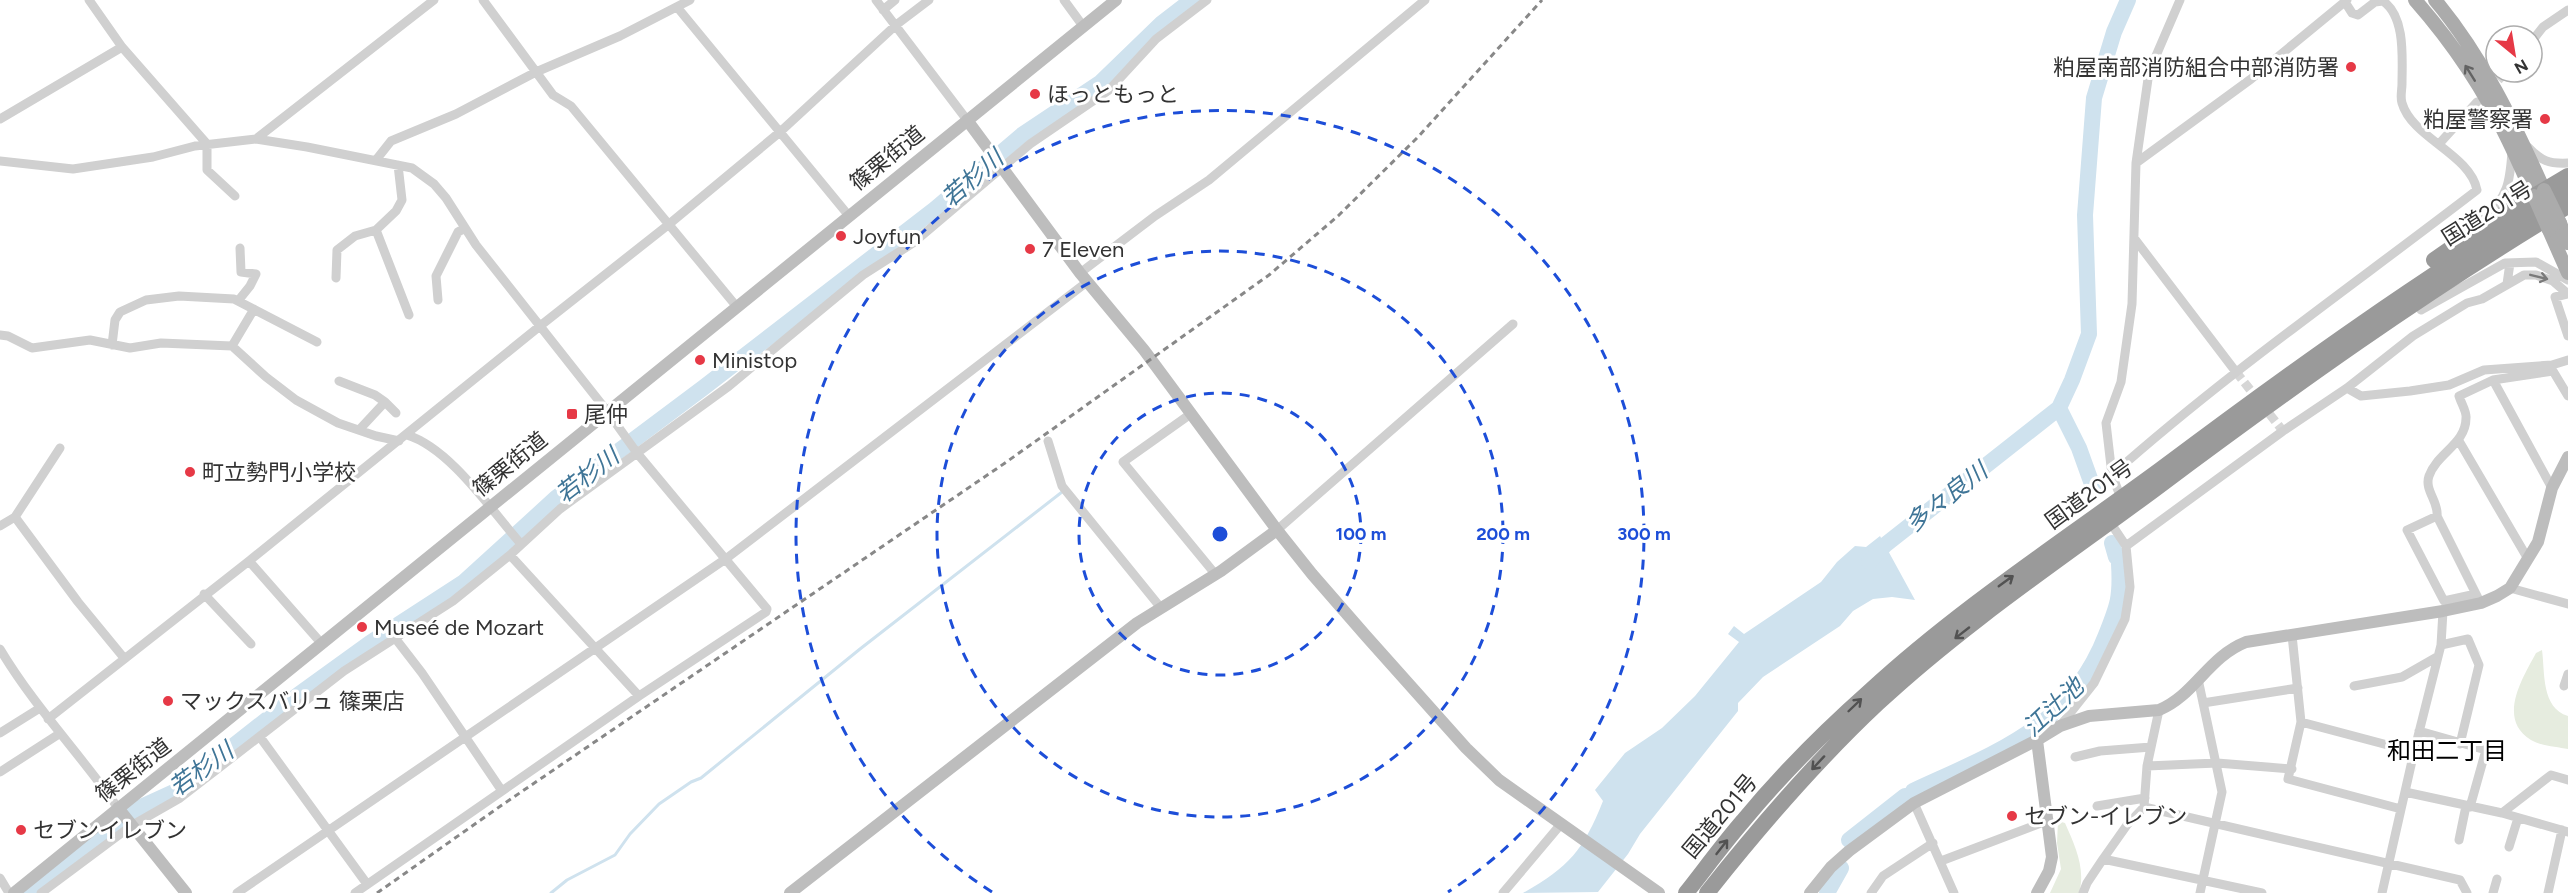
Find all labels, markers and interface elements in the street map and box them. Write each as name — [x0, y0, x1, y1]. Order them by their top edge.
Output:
north arrow — [2484, 24, 2544, 84]
place label: 粕屋南部消防組合中部消防署 — [2053, 54, 2339, 81]
text: N — [2511, 55, 2531, 78]
marker: 粕屋南部消防組合中部消防署 — [2344, 60, 2358, 74]
one-way arrow — [2463, 65, 2475, 82]
place label: ほっともっと — [1047, 81, 1179, 108]
marker: ほっともっと — [1028, 87, 1042, 101]
place label: 粕屋警察署 — [2423, 106, 2533, 133]
marker: 粕屋警察署 — [2538, 112, 2552, 126]
street label: 篠栗街道 — [844, 120, 930, 196]
water label: 若杉川 — [935, 141, 1011, 213]
street label: 国道201号 — [2437, 175, 2537, 251]
place label: Joyfun — [853, 223, 921, 250]
marker: Joyfun — [834, 229, 848, 243]
place label: 7 Eleven — [1042, 236, 1124, 263]
marker: 7 Eleven — [1023, 242, 1037, 256]
one-way arrow — [2529, 272, 2548, 284]
place label: Ministop — [712, 347, 797, 374]
marker: Ministop — [693, 353, 707, 367]
place label: 尾仲 — [584, 401, 628, 428]
marker: 尾仲 — [565, 407, 579, 421]
street label: 篠栗街道 — [467, 426, 553, 502]
water label: 若杉川 — [550, 440, 627, 509]
street label: 国道201号 — [2040, 453, 2138, 535]
water label: 多々良川 — [1899, 454, 1995, 538]
place label: 町立勢門小学校 — [202, 459, 356, 486]
marker: 町立勢門小学校 — [183, 465, 197, 479]
text: 100 m — [1336, 523, 1386, 545]
text: 200 m — [1476, 523, 1530, 545]
text: 300 m — [1617, 523, 1671, 545]
centre of rings — [1210, 524, 1230, 544]
one-way arrow — [1998, 575, 2014, 588]
place label: Museé de Mozart — [374, 614, 544, 641]
marker: Museé de Mozart — [355, 620, 369, 634]
one-way arrow — [1955, 626, 1971, 639]
water label: 江辻池 — [2017, 670, 2091, 742]
place label: マックスバリュ 篠栗店 — [180, 688, 405, 715]
marker: マックスバリュ 篠栗店 — [161, 694, 175, 708]
one-way arrow — [1848, 697, 1863, 712]
street label: 篠栗街道 — [90, 732, 176, 808]
water label: 若杉川 — [163, 734, 241, 802]
district label: 和田二丁目 — [2387, 736, 2507, 765]
one-way arrow — [1811, 755, 1825, 770]
street label: 国道201号 — [1677, 768, 1763, 864]
place label: セブン-イレブン — [2024, 803, 2187, 830]
marker: セブン-イレブン — [2005, 809, 2019, 823]
place label: セブンイレブン — [33, 817, 187, 844]
marker: セブンイレブン — [14, 823, 28, 837]
one-way arrow — [1716, 839, 1729, 855]

